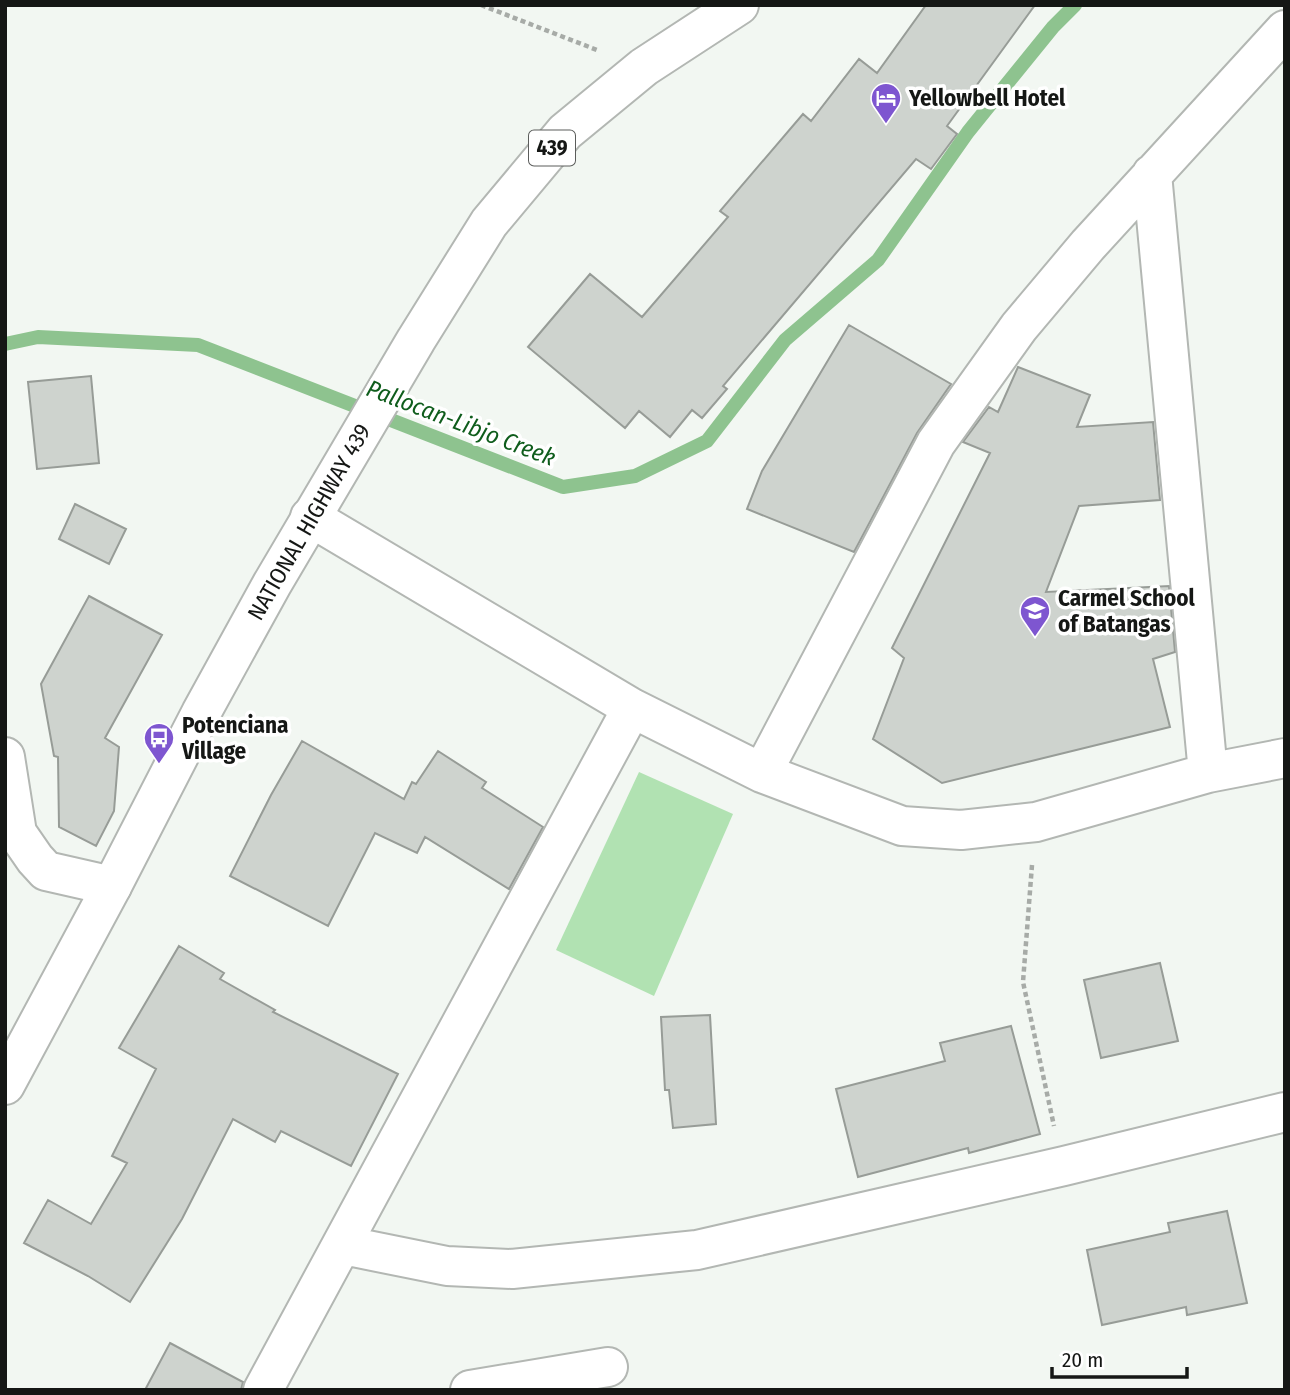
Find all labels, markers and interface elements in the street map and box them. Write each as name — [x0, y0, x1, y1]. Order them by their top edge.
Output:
hotel icon: Yellowbell Hotel — [869, 81, 903, 125]
place label: Yellowbell Hotel — [908, 84, 1066, 112]
road number: 439 — [529, 130, 575, 166]
water label: Pallocan-Libjo Creek — [363, 374, 559, 472]
street label: NATIONAL HIGHWAY 439 — [241, 419, 377, 625]
place label: Carmel School of Batangas — [1058, 584, 1196, 638]
school or university icon: Carmel School of Batangas — [1018, 594, 1052, 638]
place label: Potenciana Village — [181, 711, 288, 765]
bus stop icon: Potenciana Village — [142, 721, 176, 765]
scale bar — [1052, 1336, 1187, 1380]
text: 20 m — [1062, 1347, 1103, 1373]

